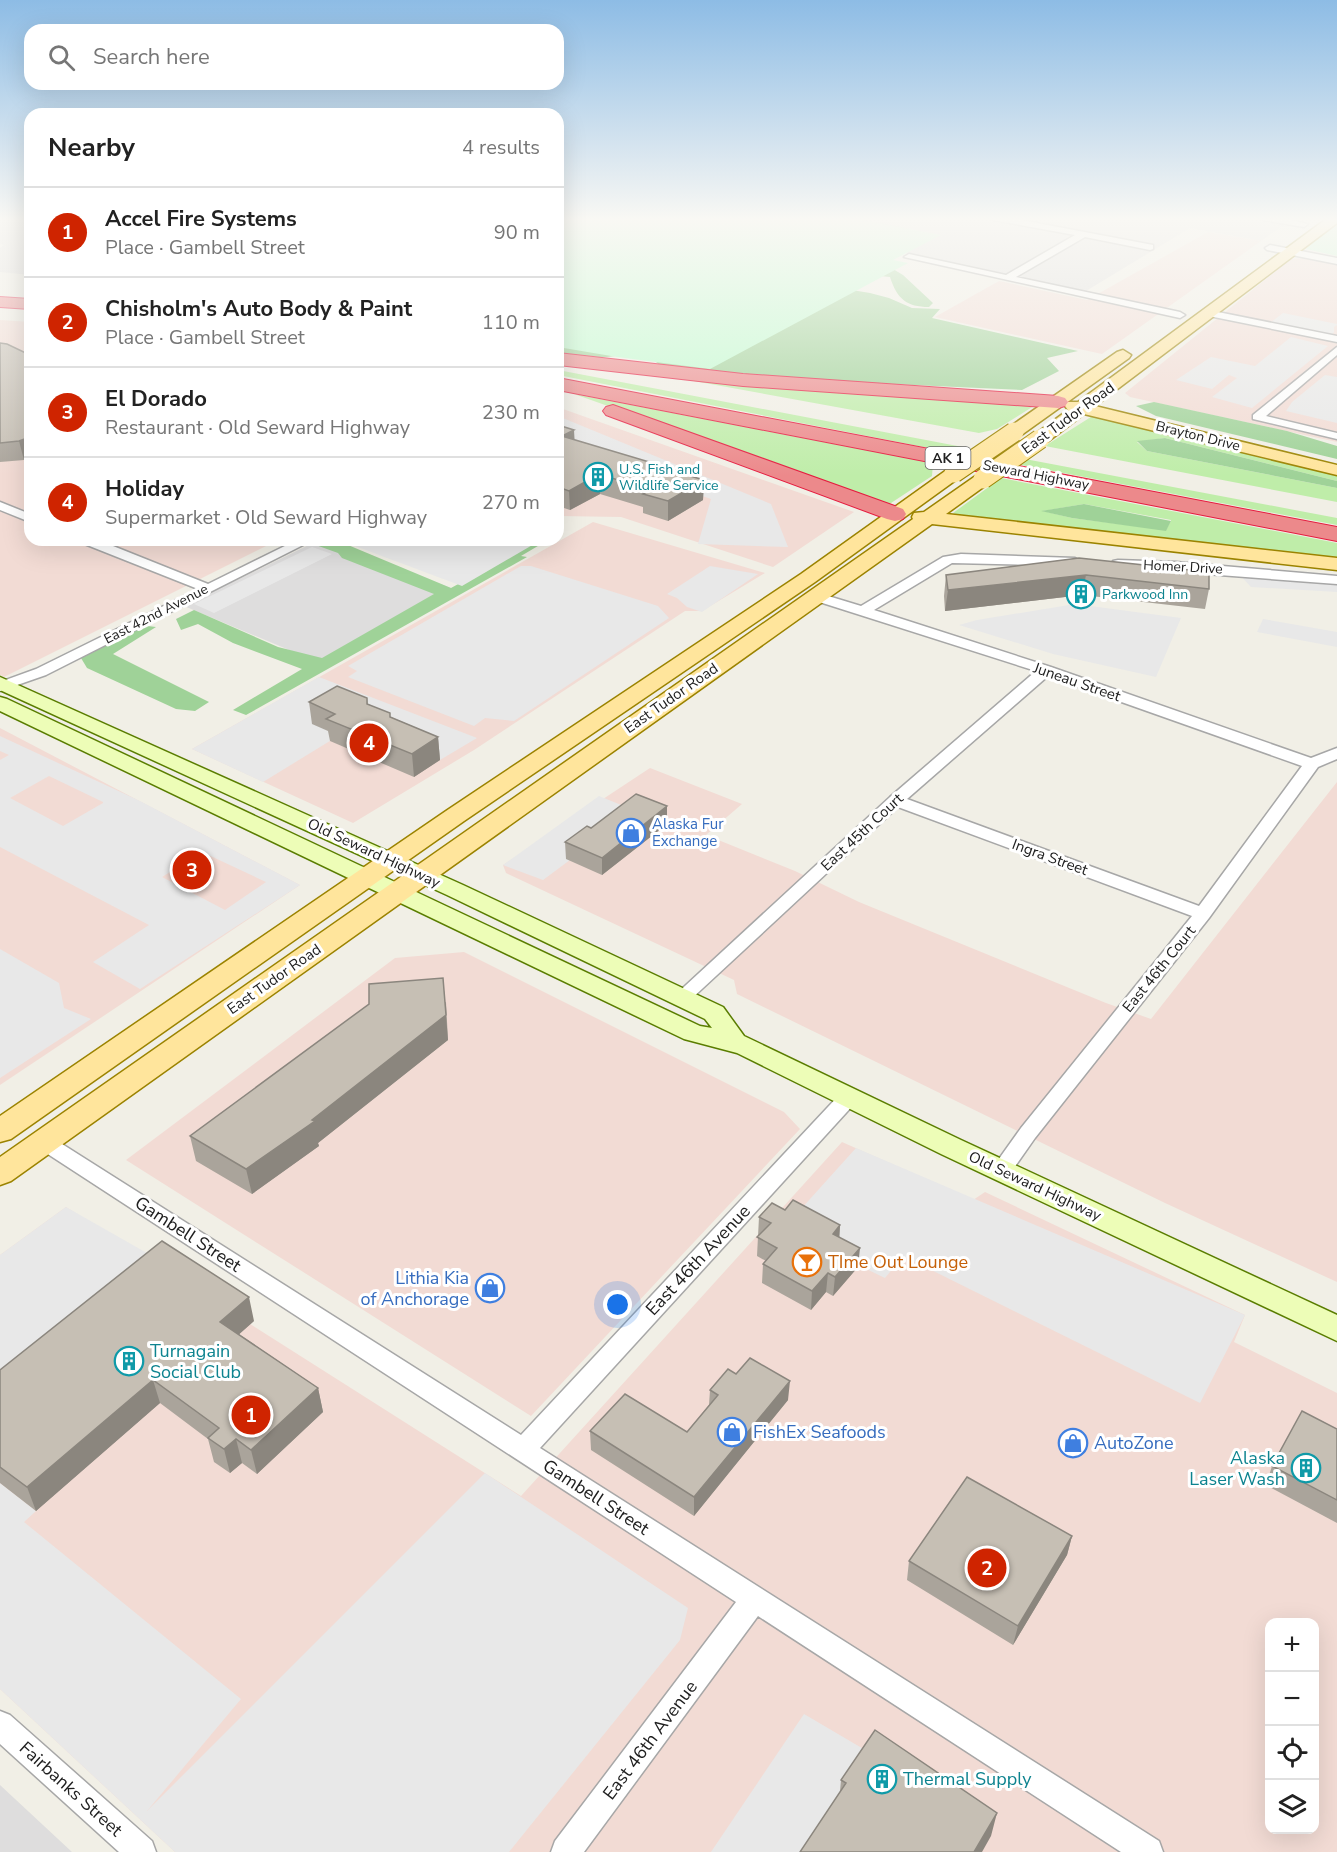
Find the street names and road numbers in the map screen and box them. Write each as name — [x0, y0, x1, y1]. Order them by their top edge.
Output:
street label: East Tudor Road — [1017, 377, 1119, 459]
street label: Brayton Drive — [1154, 416, 1242, 456]
road number: AK 1 — [926, 447, 970, 469]
street label: Seward Highway — [981, 455, 1092, 495]
street label: Homer Drive — [1143, 555, 1223, 579]
street label: East 42nd Avenue — [101, 579, 211, 649]
street label: Juneau Street — [1030, 657, 1124, 706]
street label: East Tudor Road — [620, 658, 722, 738]
street label: East 45th Court — [816, 788, 908, 875]
street label: Old Seward Highway — [304, 813, 444, 893]
street label: Ingra Street — [1009, 834, 1091, 880]
street label: East 46th Court — [1118, 921, 1201, 1016]
street label: East Tudor Road — [223, 939, 325, 1019]
street label: Old Seward Highway — [965, 1146, 1105, 1226]
street label: Gambell Street — [130, 1191, 246, 1278]
street label: East 46th Avenue — [640, 1199, 756, 1321]
street label: Gambell Street — [538, 1454, 654, 1541]
street label: East 46th Avenue — [597, 1676, 703, 1804]
street label: Fairbanks Street — [14, 1736, 128, 1842]

